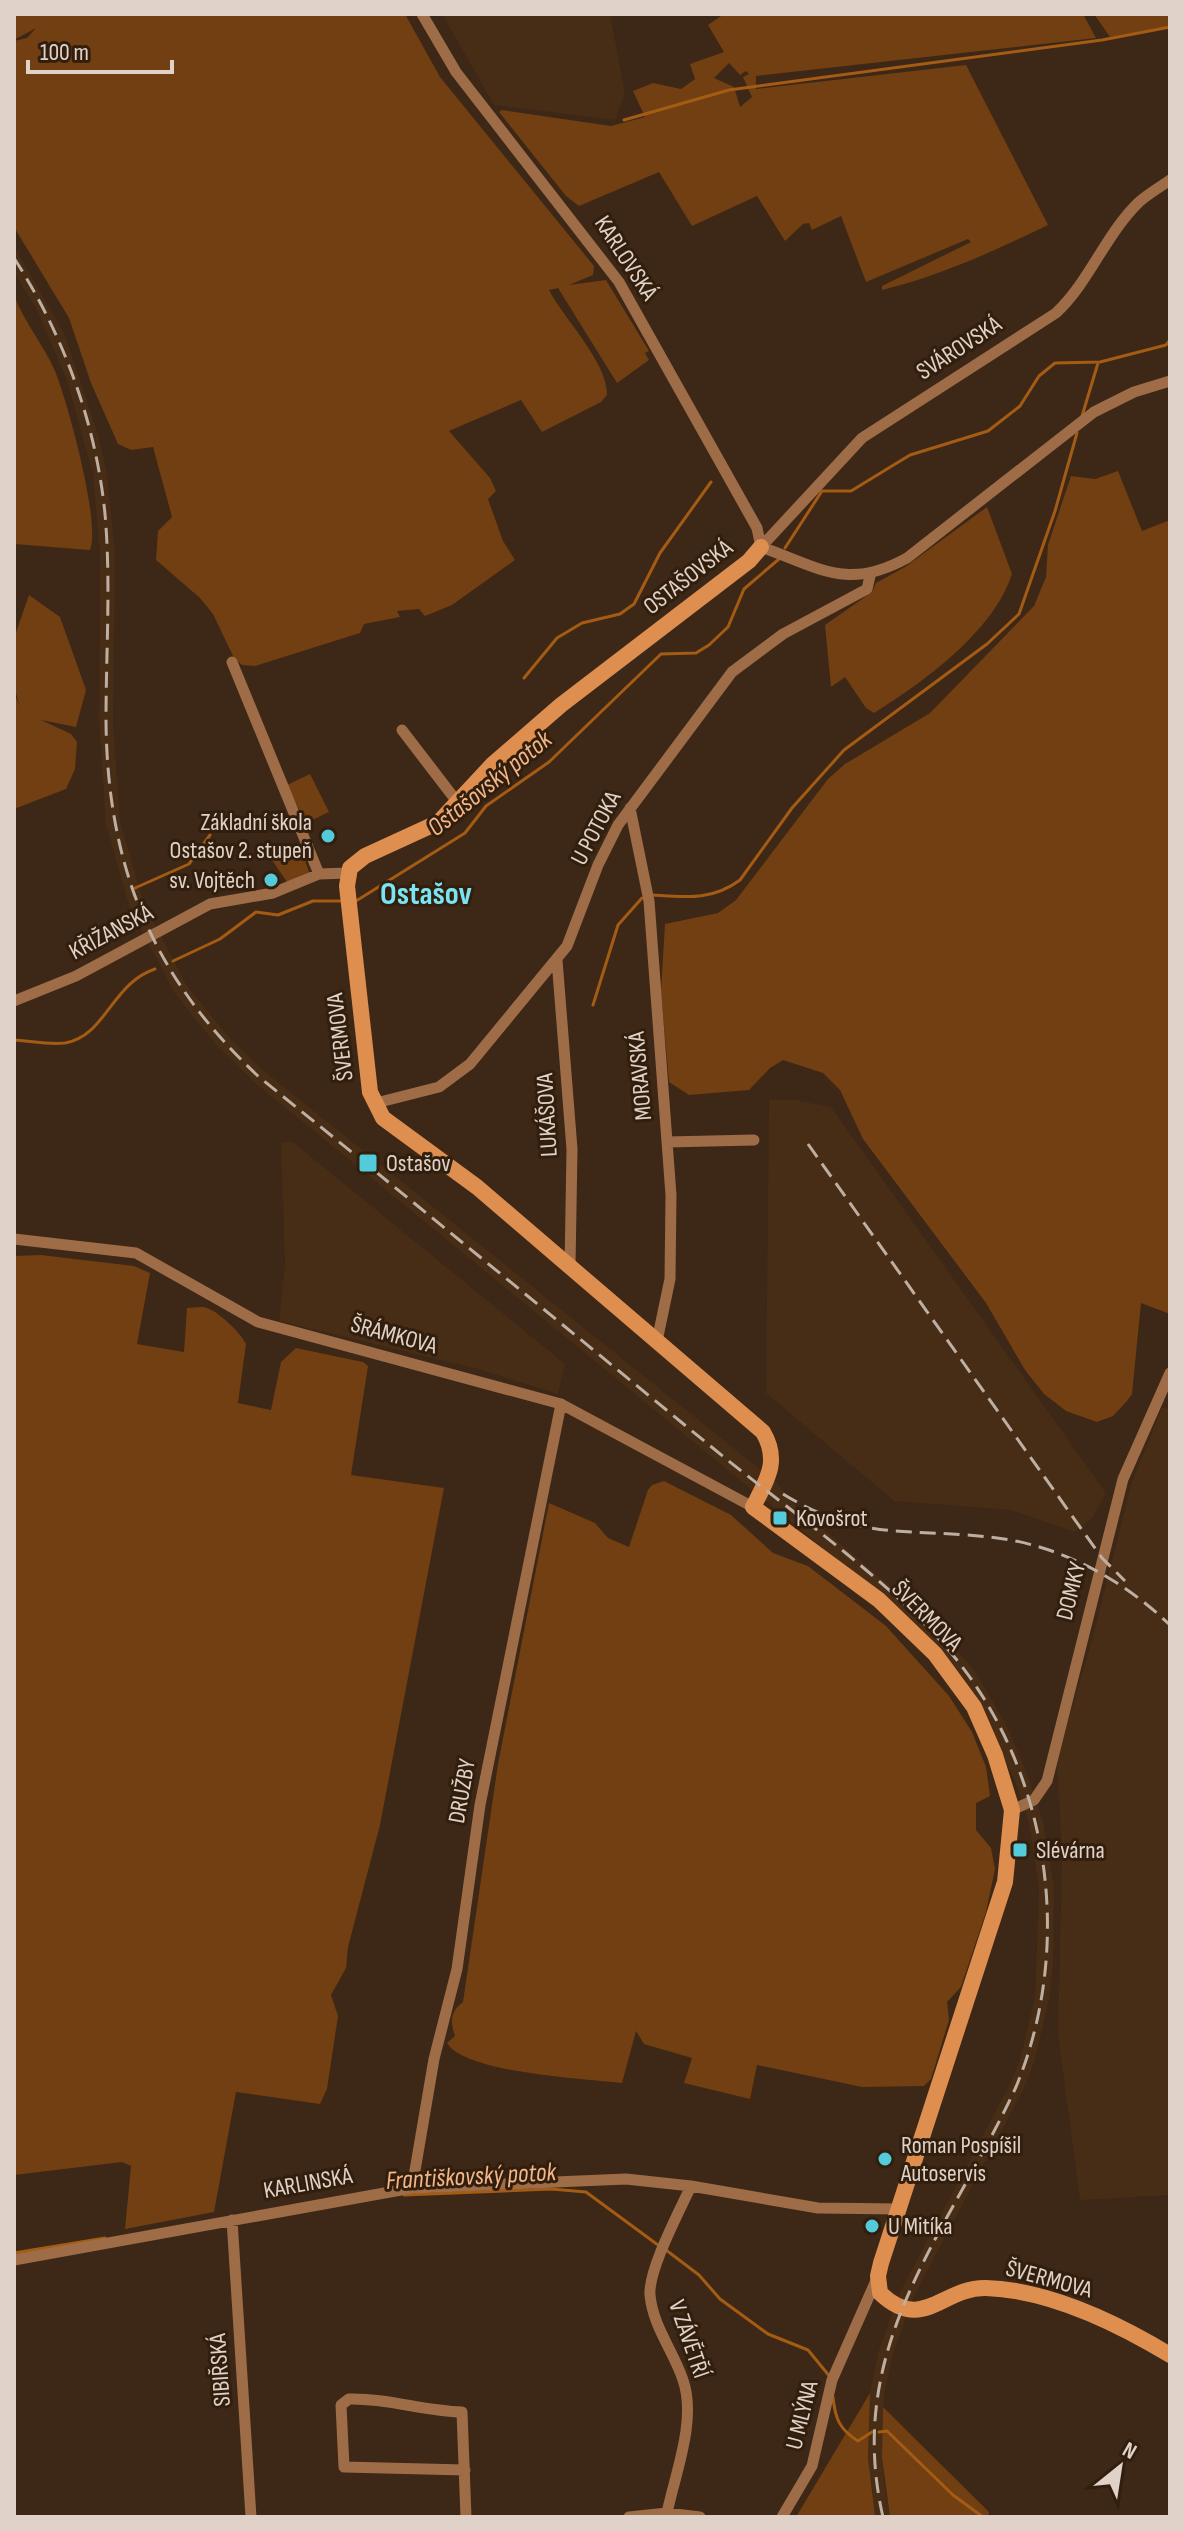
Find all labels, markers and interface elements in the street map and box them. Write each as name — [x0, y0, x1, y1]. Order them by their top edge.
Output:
scale bar — [28, 24, 172, 74]
text: 100 m — [40, 38, 89, 67]
street label: KARLOVSKÁ — [588, 210, 664, 306]
street label: SVÁROVSKÁ — [911, 309, 1008, 386]
street label: OSTAŠOVSKÁ — [638, 533, 739, 621]
water label: Ostašovský potok — [422, 724, 559, 844]
street label: U POTOKA — [565, 785, 628, 870]
place label: Základní škola Ostašov 2. stupeň — [170, 808, 312, 865]
marker: Základní škola Ostašov 2. stupeň — [319, 827, 337, 845]
place label: sv. Vojtěch — [169, 866, 255, 895]
marker: sv. Vojtěch — [262, 871, 280, 889]
district label: Ostašov — [380, 875, 472, 914]
street label: KŘIŽANSKÁ — [64, 898, 158, 966]
street label: ŠVERMOVA — [320, 991, 360, 1083]
street label: MORAVSKÁ — [622, 1030, 658, 1122]
street label: LUKÁŠOVA — [530, 1072, 564, 1158]
place label: Ostašov — [386, 1149, 451, 1178]
marker: Ostašov — [357, 1152, 379, 1174]
street label: ŠRÁMKOVA — [348, 1310, 441, 1361]
place label: Kovošrot — [796, 1504, 868, 1533]
marker: Kovošrot — [771, 1509, 789, 1527]
street label: DOMKY — [1050, 1559, 1092, 1623]
street label: ŠVERMOVA — [886, 1575, 969, 1658]
street label: DRUŽBY — [442, 1756, 482, 1826]
place label: Slévárna — [1036, 1836, 1105, 1865]
marker: Slévárna — [1011, 1841, 1029, 1859]
place label: Roman Pospíšil Autoservis — [900, 2131, 1021, 2188]
marker: Roman Pospíšil Autoservis — [876, 2150, 894, 2168]
water label: Františkovský potok — [385, 2157, 558, 2197]
street label: KARLINSKÁ — [261, 2161, 355, 2205]
place label: U Mitíka — [888, 2212, 953, 2241]
marker: U Mitíka — [863, 2217, 881, 2235]
street label: ŠVERMOVA — [1003, 2254, 1096, 2305]
street label: V ZÁVĚTŘÍ — [662, 2296, 716, 2382]
street label: SIBIŘSKÁ — [203, 2332, 237, 2408]
street label: U MLÝNA — [779, 2377, 825, 2452]
north arrow — [1080, 2427, 1160, 2507]
text: N — [1117, 2436, 1141, 2466]

